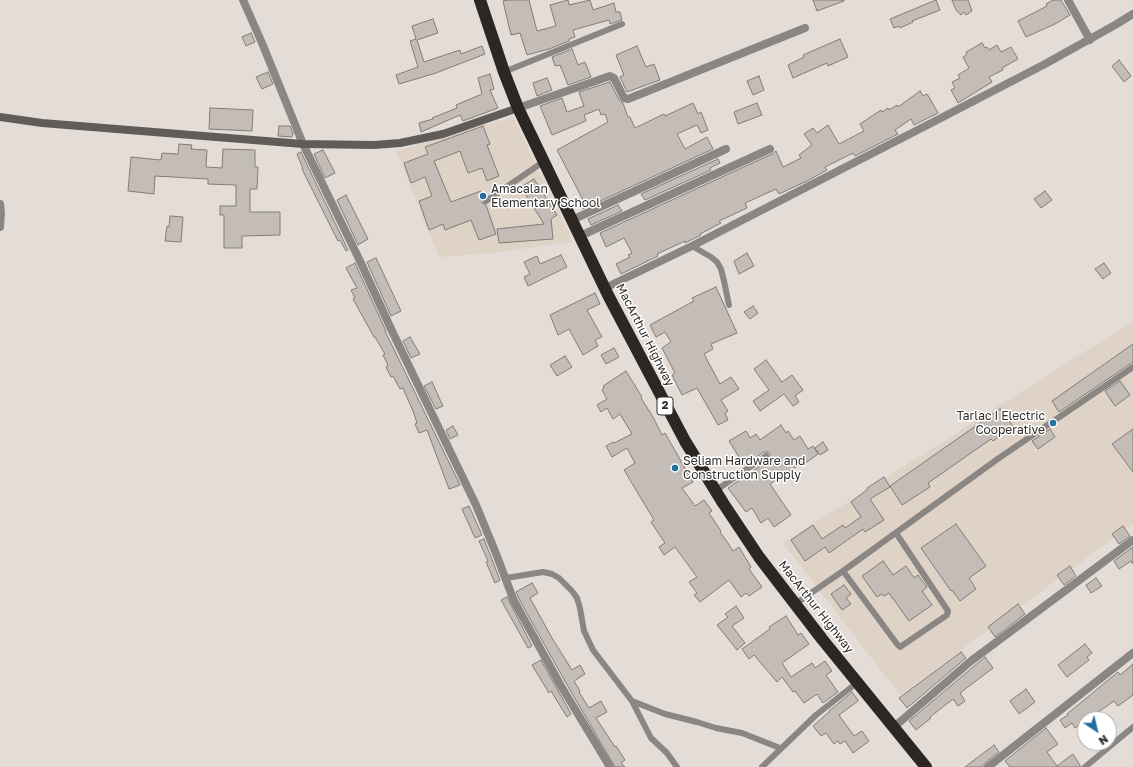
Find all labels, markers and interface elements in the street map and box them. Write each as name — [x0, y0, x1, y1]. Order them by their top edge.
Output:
place label: Amacalan Elementary School — [491, 182, 600, 210]
marker: Amacalan Elementary School — [478, 191, 488, 201]
street label: MacArthur Highway — [613, 281, 677, 389]
road number: 2 — [657, 397, 673, 415]
place label: Tarlac I Electric Cooperative — [956, 409, 1045, 437]
marker: Tarlac I Electric Cooperative — [1048, 418, 1058, 428]
place label: Seliam Hardware and Construction Supply — [683, 454, 805, 482]
marker: Seliam Hardware and Construction Supply — [670, 463, 680, 473]
street label: MacArthur Highway — [775, 558, 857, 656]
north arrow — [1077, 711, 1117, 751]
text: N — [1096, 733, 1111, 748]

